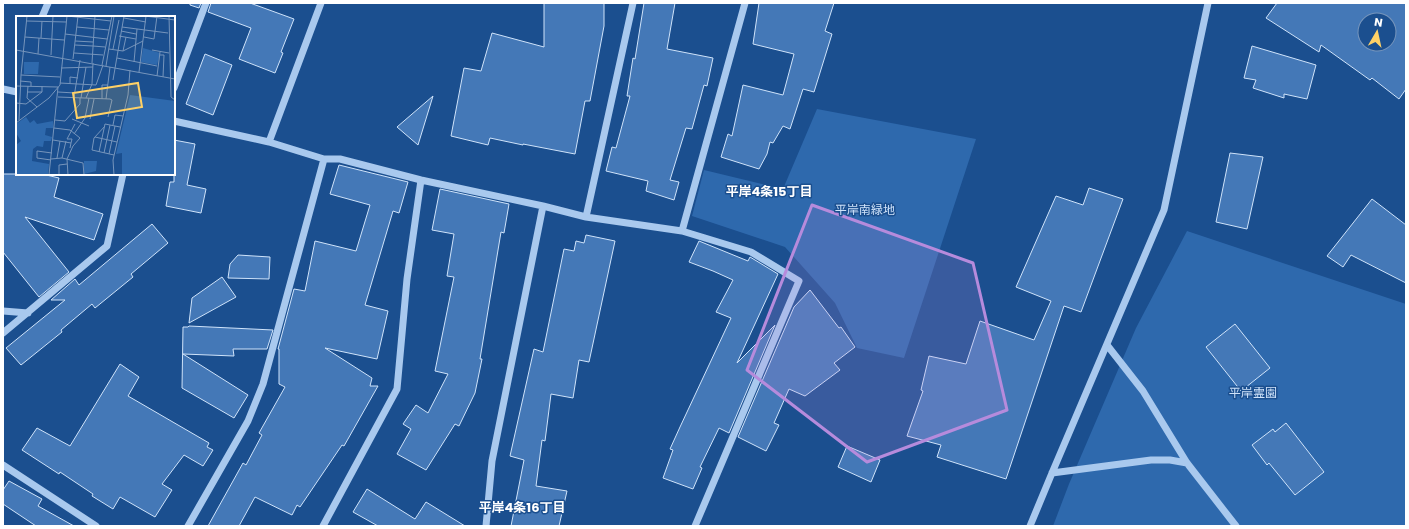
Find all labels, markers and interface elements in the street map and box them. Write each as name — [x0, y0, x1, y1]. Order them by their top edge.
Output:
north arrow — [1357, 12, 1397, 52]
text: N — [1373, 14, 1384, 31]
inset map — [16, 16, 175, 175]
district label: 平岸4条15丁目 — [725, 182, 813, 201]
park label: 平岸南緑地 — [835, 201, 895, 218]
park label: 平岸霊園 — [1229, 384, 1277, 401]
district label: 平岸4条16丁目 — [479, 498, 565, 517]

